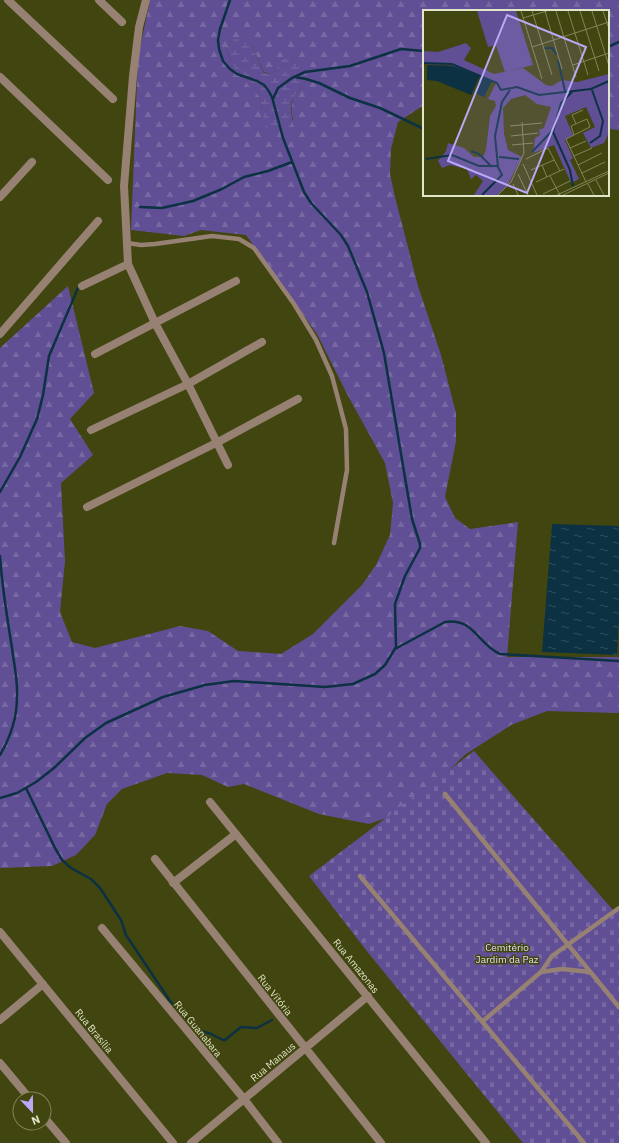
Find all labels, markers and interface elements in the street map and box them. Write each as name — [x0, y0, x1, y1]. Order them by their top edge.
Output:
inset map — [423, 10, 609, 196]
street label: Rua Amazonas — [330, 936, 382, 996]
park label: Cemitério Jardim da Paz — [476, 941, 539, 966]
street label: Rua Vitória — [255, 972, 296, 1019]
street label: Rua Guanabara — [171, 998, 225, 1060]
street label: Rua Brasília — [72, 1006, 116, 1056]
street label: Rua Manaus — [248, 1039, 298, 1085]
north arrow — [12, 1091, 52, 1131]
text: N — [29, 1112, 42, 1128]

